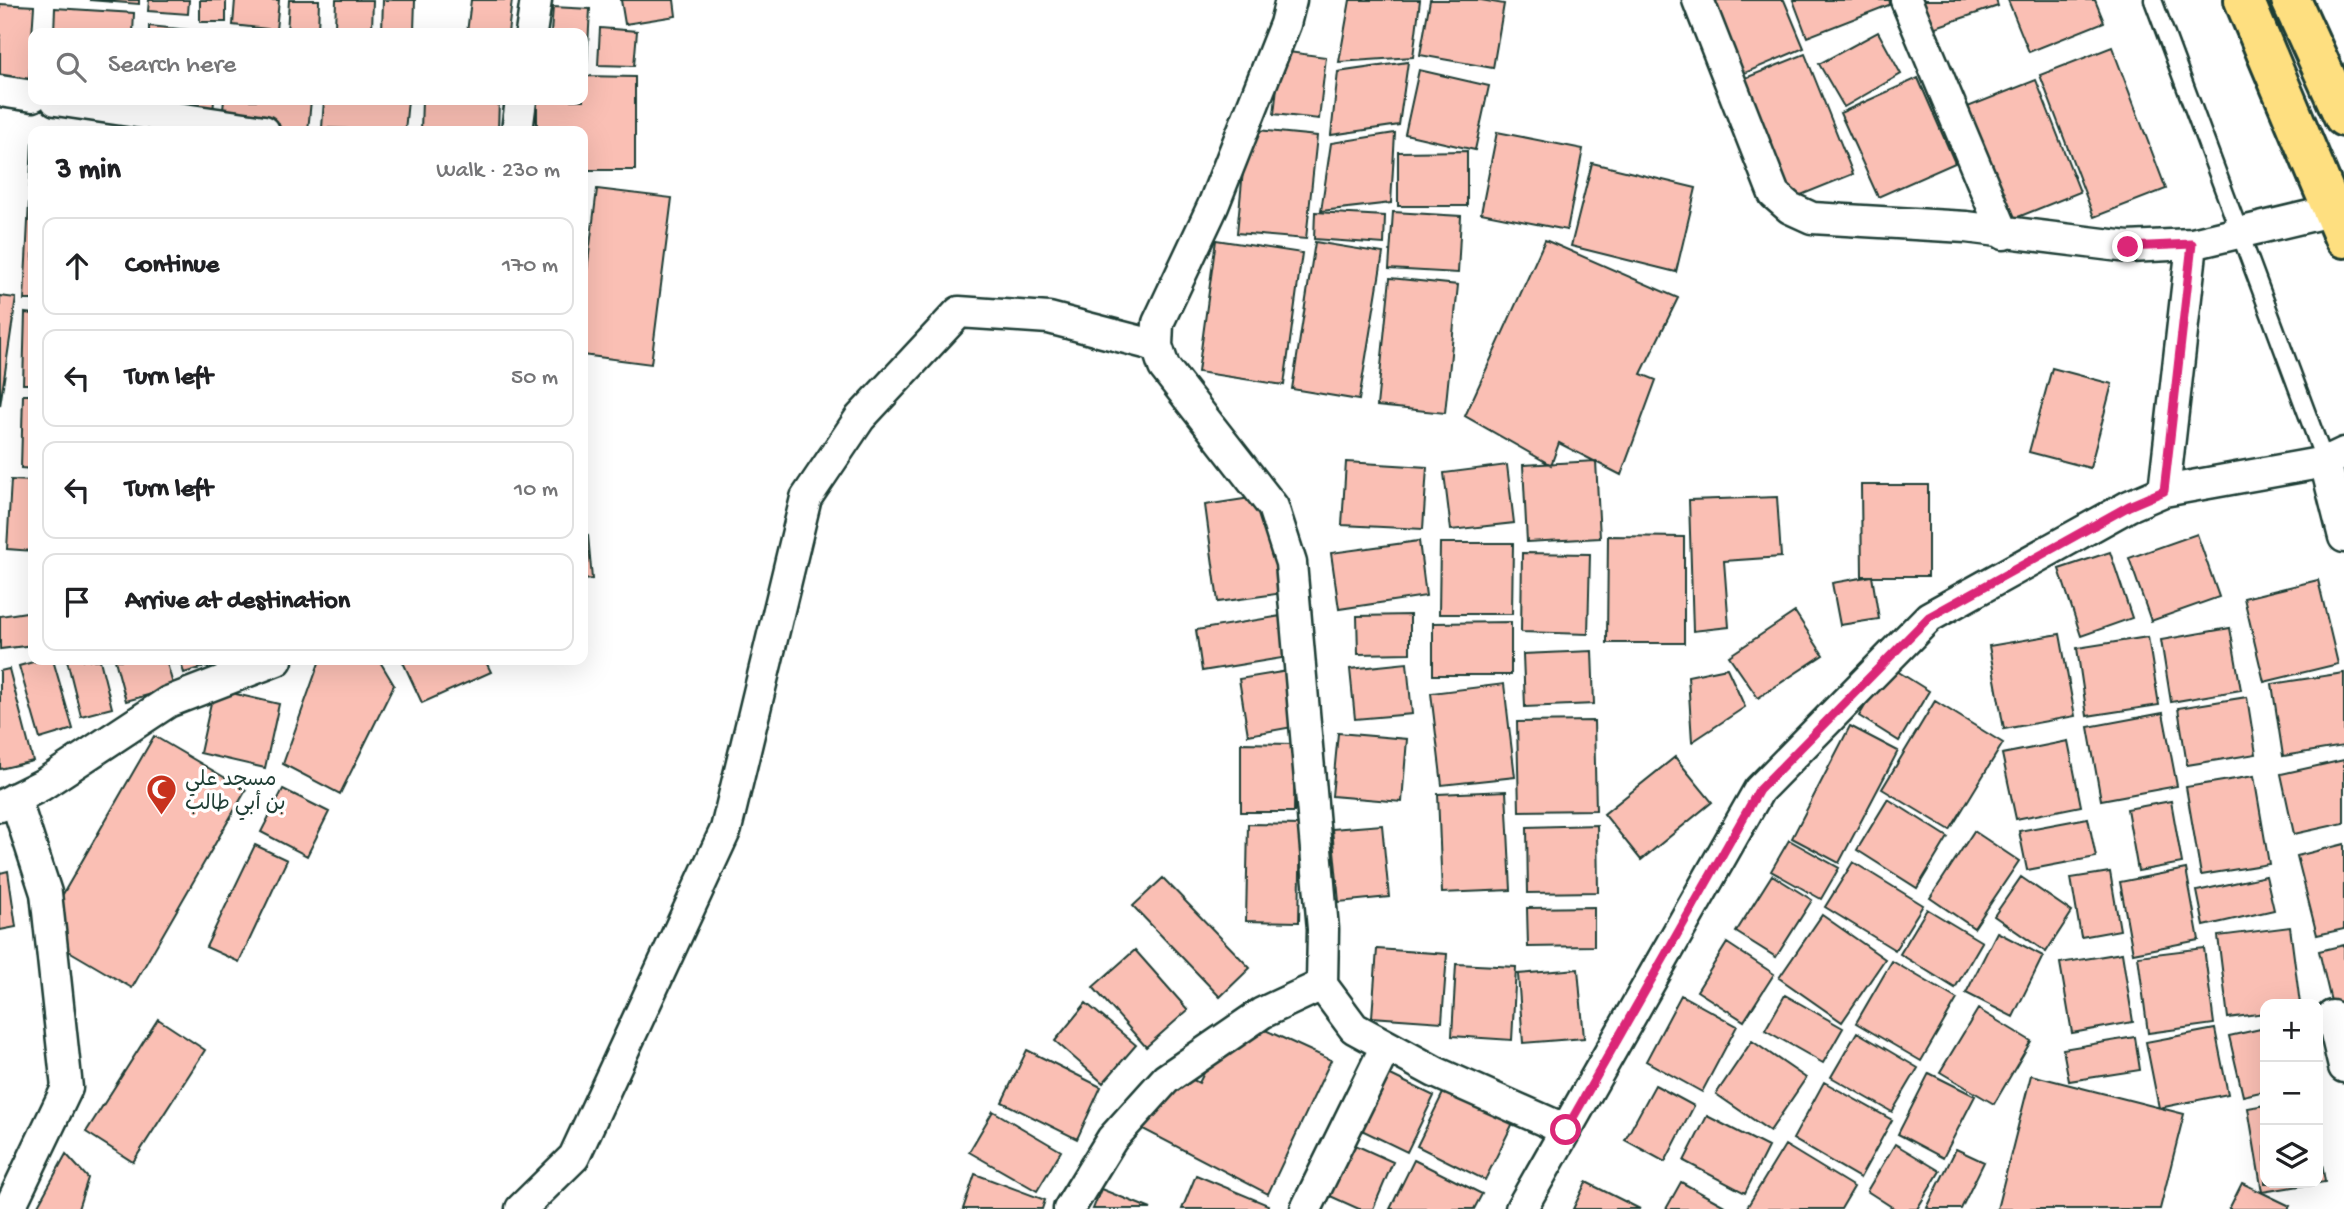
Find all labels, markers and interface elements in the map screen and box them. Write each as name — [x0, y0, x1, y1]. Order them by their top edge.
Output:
search box — [28, 28, 588, 105]
icon: search — [52, 48, 90, 86]
text: Search here — [108, 51, 236, 82]
text: 3 min — [56, 154, 121, 189]
text: Walk · 230 m — [436, 158, 560, 185]
route end — [2112, 231, 2143, 262]
icon: ahead — [58, 247, 96, 285]
text: Continue — [125, 251, 219, 282]
text: 170 m — [502, 253, 558, 280]
icon: left — [58, 359, 96, 397]
text: Turn left — [125, 363, 213, 394]
text: 50 m — [511, 365, 558, 392]
icon: left — [58, 471, 96, 509]
text: Turn left — [125, 475, 213, 506]
text: 10 m — [514, 477, 558, 504]
icon: arrive — [58, 583, 96, 621]
text: Arrive at destination — [125, 587, 350, 618]
place label: مسجد علي بن أبي طالب — [185, 769, 286, 821]
mosque icon: مسجد علي بن أبي طالب — [145, 773, 179, 817]
map controls — [2260, 999, 2323, 1188]
button: + — [2260, 999, 2323, 1062]
button: − — [2260, 1062, 2323, 1125]
route start — [1550, 1114, 1581, 1145]
button: layers — [2260, 1125, 2323, 1188]

